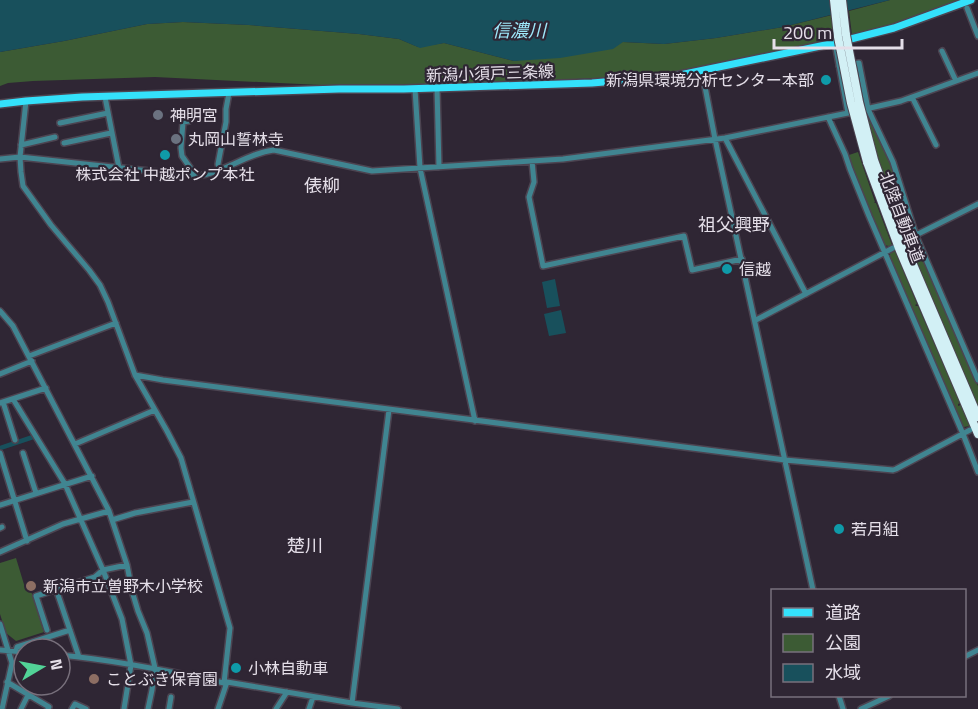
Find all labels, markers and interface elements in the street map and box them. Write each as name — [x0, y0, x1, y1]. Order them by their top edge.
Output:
scale bar — [774, 12, 902, 50]
water label: 信濃川 — [492, 17, 548, 44]
text: 200 m — [783, 19, 832, 46]
street label: 新潟小須戸三条線 — [426, 59, 554, 87]
place label: 新潟県環境分析センター本部 — [606, 68, 814, 92]
marker: 新潟県環境分析センター本部 — [819, 73, 833, 87]
place label: 神明宮 — [170, 103, 218, 127]
marker: 神明宮 — [151, 108, 165, 122]
place label: 丸岡山誓林寺 — [188, 127, 284, 151]
marker: 丸岡山誓林寺 — [169, 132, 183, 146]
marker: 株式会社 中越ポンプ本社 — [158, 148, 172, 162]
place label: 株式会社 中越ポンプ本社 — [75, 162, 255, 186]
street label: 北陸自動車道 — [874, 168, 930, 266]
district label: 俵柳 — [304, 172, 340, 199]
district label: 祖父興野 — [698, 211, 770, 238]
place label: 信越 — [739, 257, 771, 281]
marker: 信越 — [720, 262, 734, 276]
place label: 若月組 — [851, 517, 899, 541]
marker: 若月組 — [832, 522, 846, 536]
district label: 楚川 — [287, 532, 323, 559]
place label: 新潟市立曽野木小学校 — [43, 574, 203, 598]
marker: 新潟市立曽野木小学校 — [24, 579, 38, 593]
legend — [771, 589, 966, 697]
text: 道路 — [825, 599, 861, 626]
text: 公園 — [825, 629, 861, 656]
north arrow — [12, 637, 72, 697]
place label: 小林自動車 — [248, 656, 328, 680]
text: N — [44, 657, 70, 672]
text: 水域 — [825, 659, 861, 686]
marker: 小林自動車 — [229, 661, 243, 675]
place label: ことぶき保育園 — [106, 667, 218, 691]
marker: ことぶき保育園 — [87, 672, 101, 686]

